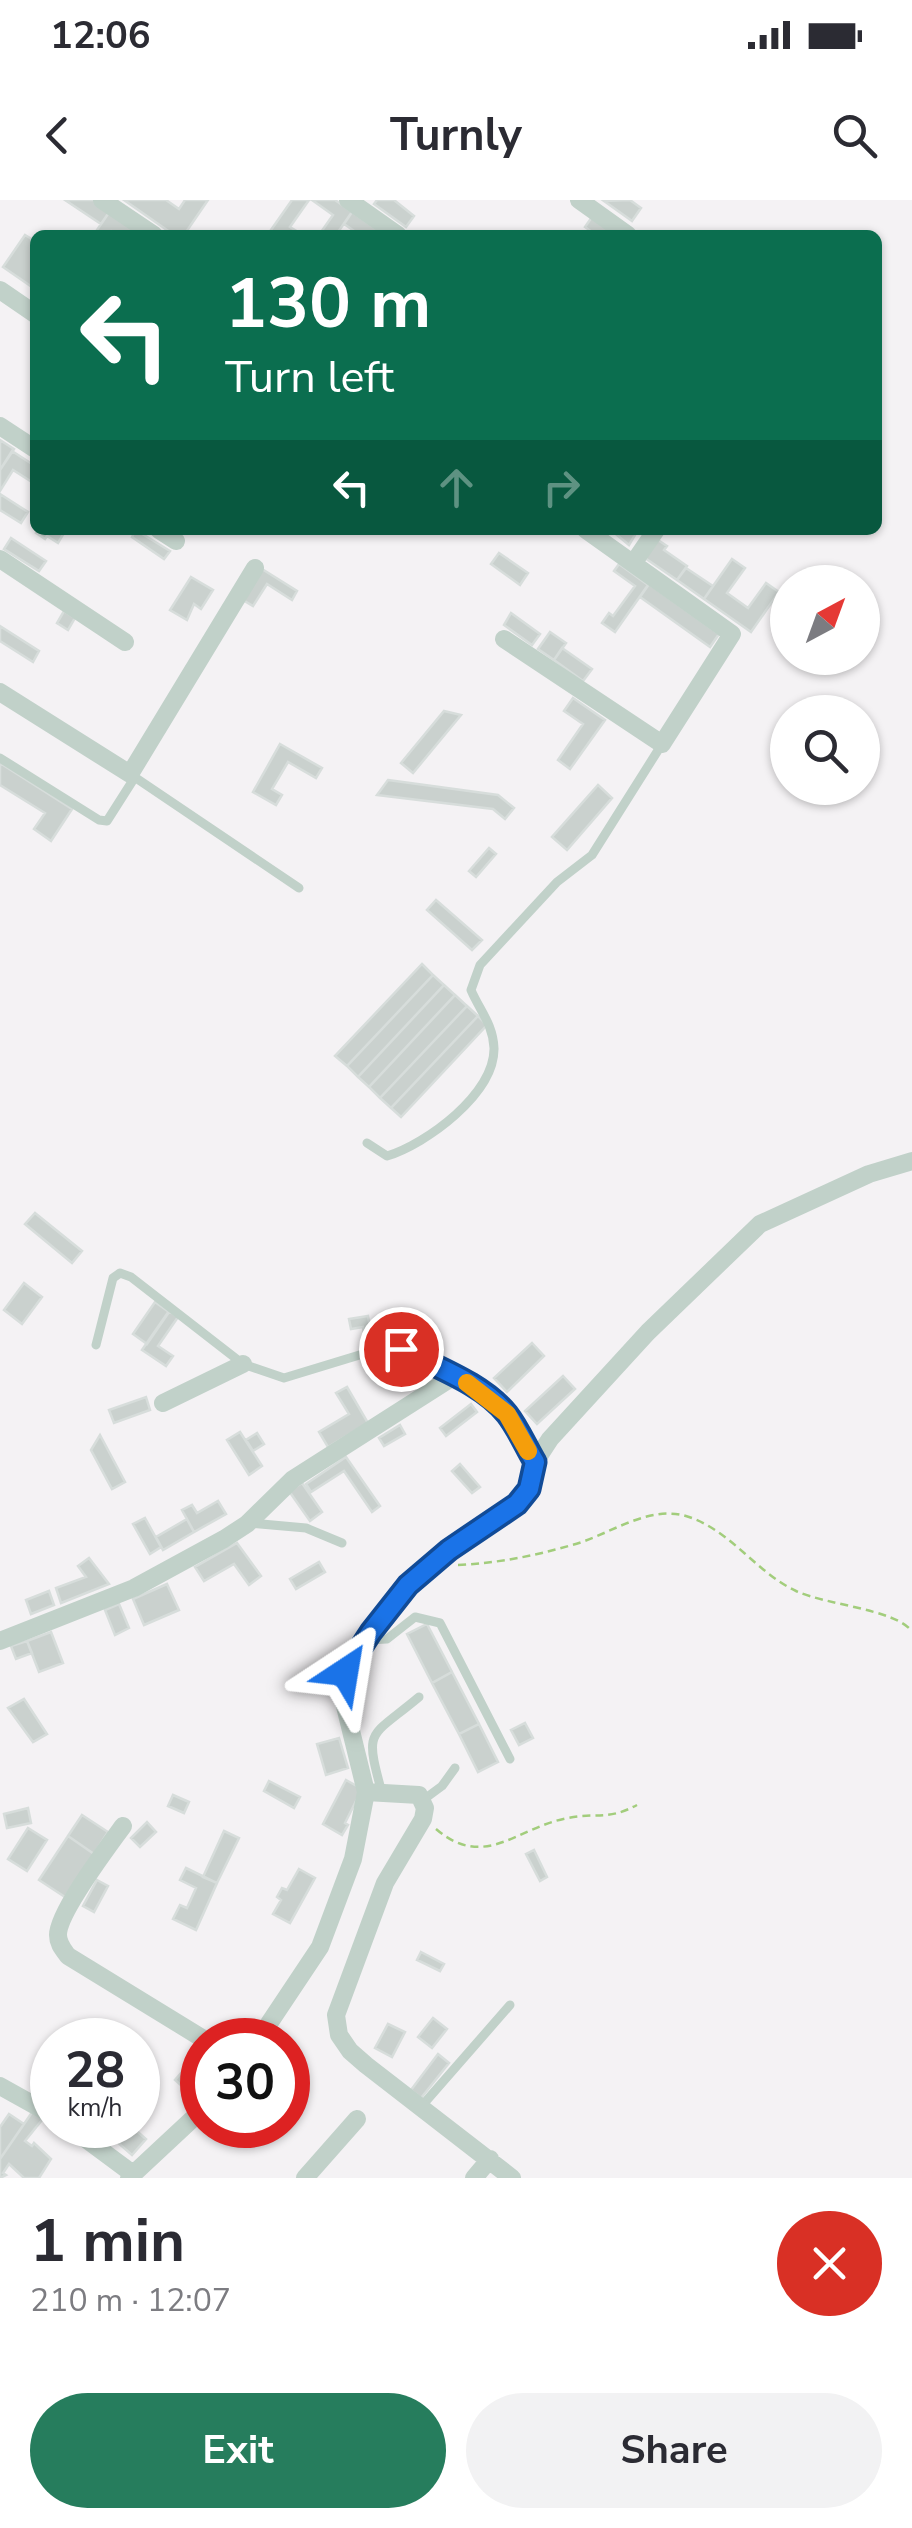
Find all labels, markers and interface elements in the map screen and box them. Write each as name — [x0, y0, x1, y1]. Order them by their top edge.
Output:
text: 12:06 — [50, 10, 151, 61]
text: Turnly — [390, 105, 522, 166]
icon: back — [30, 108, 85, 163]
icon: search — [827, 108, 882, 163]
text: 130 m — [225, 256, 431, 352]
icon: left — [60, 270, 190, 400]
text: Turn left — [225, 347, 394, 408]
icon: left — [324, 460, 379, 515]
icon: ahead — [429, 460, 484, 515]
icon: right — [534, 460, 589, 515]
north arrow — [770, 565, 880, 675]
map controls — [770, 565, 880, 805]
button: search — [770, 695, 880, 805]
pin — [359, 1307, 444, 1392]
icon: arrive — [374, 1322, 429, 1377]
position arrow — [293, 1620, 397, 1724]
speed limit sign: 30 — [180, 2018, 310, 2148]
text: 28 — [65, 2036, 125, 2105]
text: km/h — [67, 2091, 123, 2125]
text: 1 min — [30, 2200, 185, 2282]
button: close — [777, 2211, 882, 2316]
text: 210 m · 12:07 — [30, 2279, 231, 2322]
button: Exit — [30, 2393, 446, 2508]
button: Share — [466, 2393, 882, 2508]

